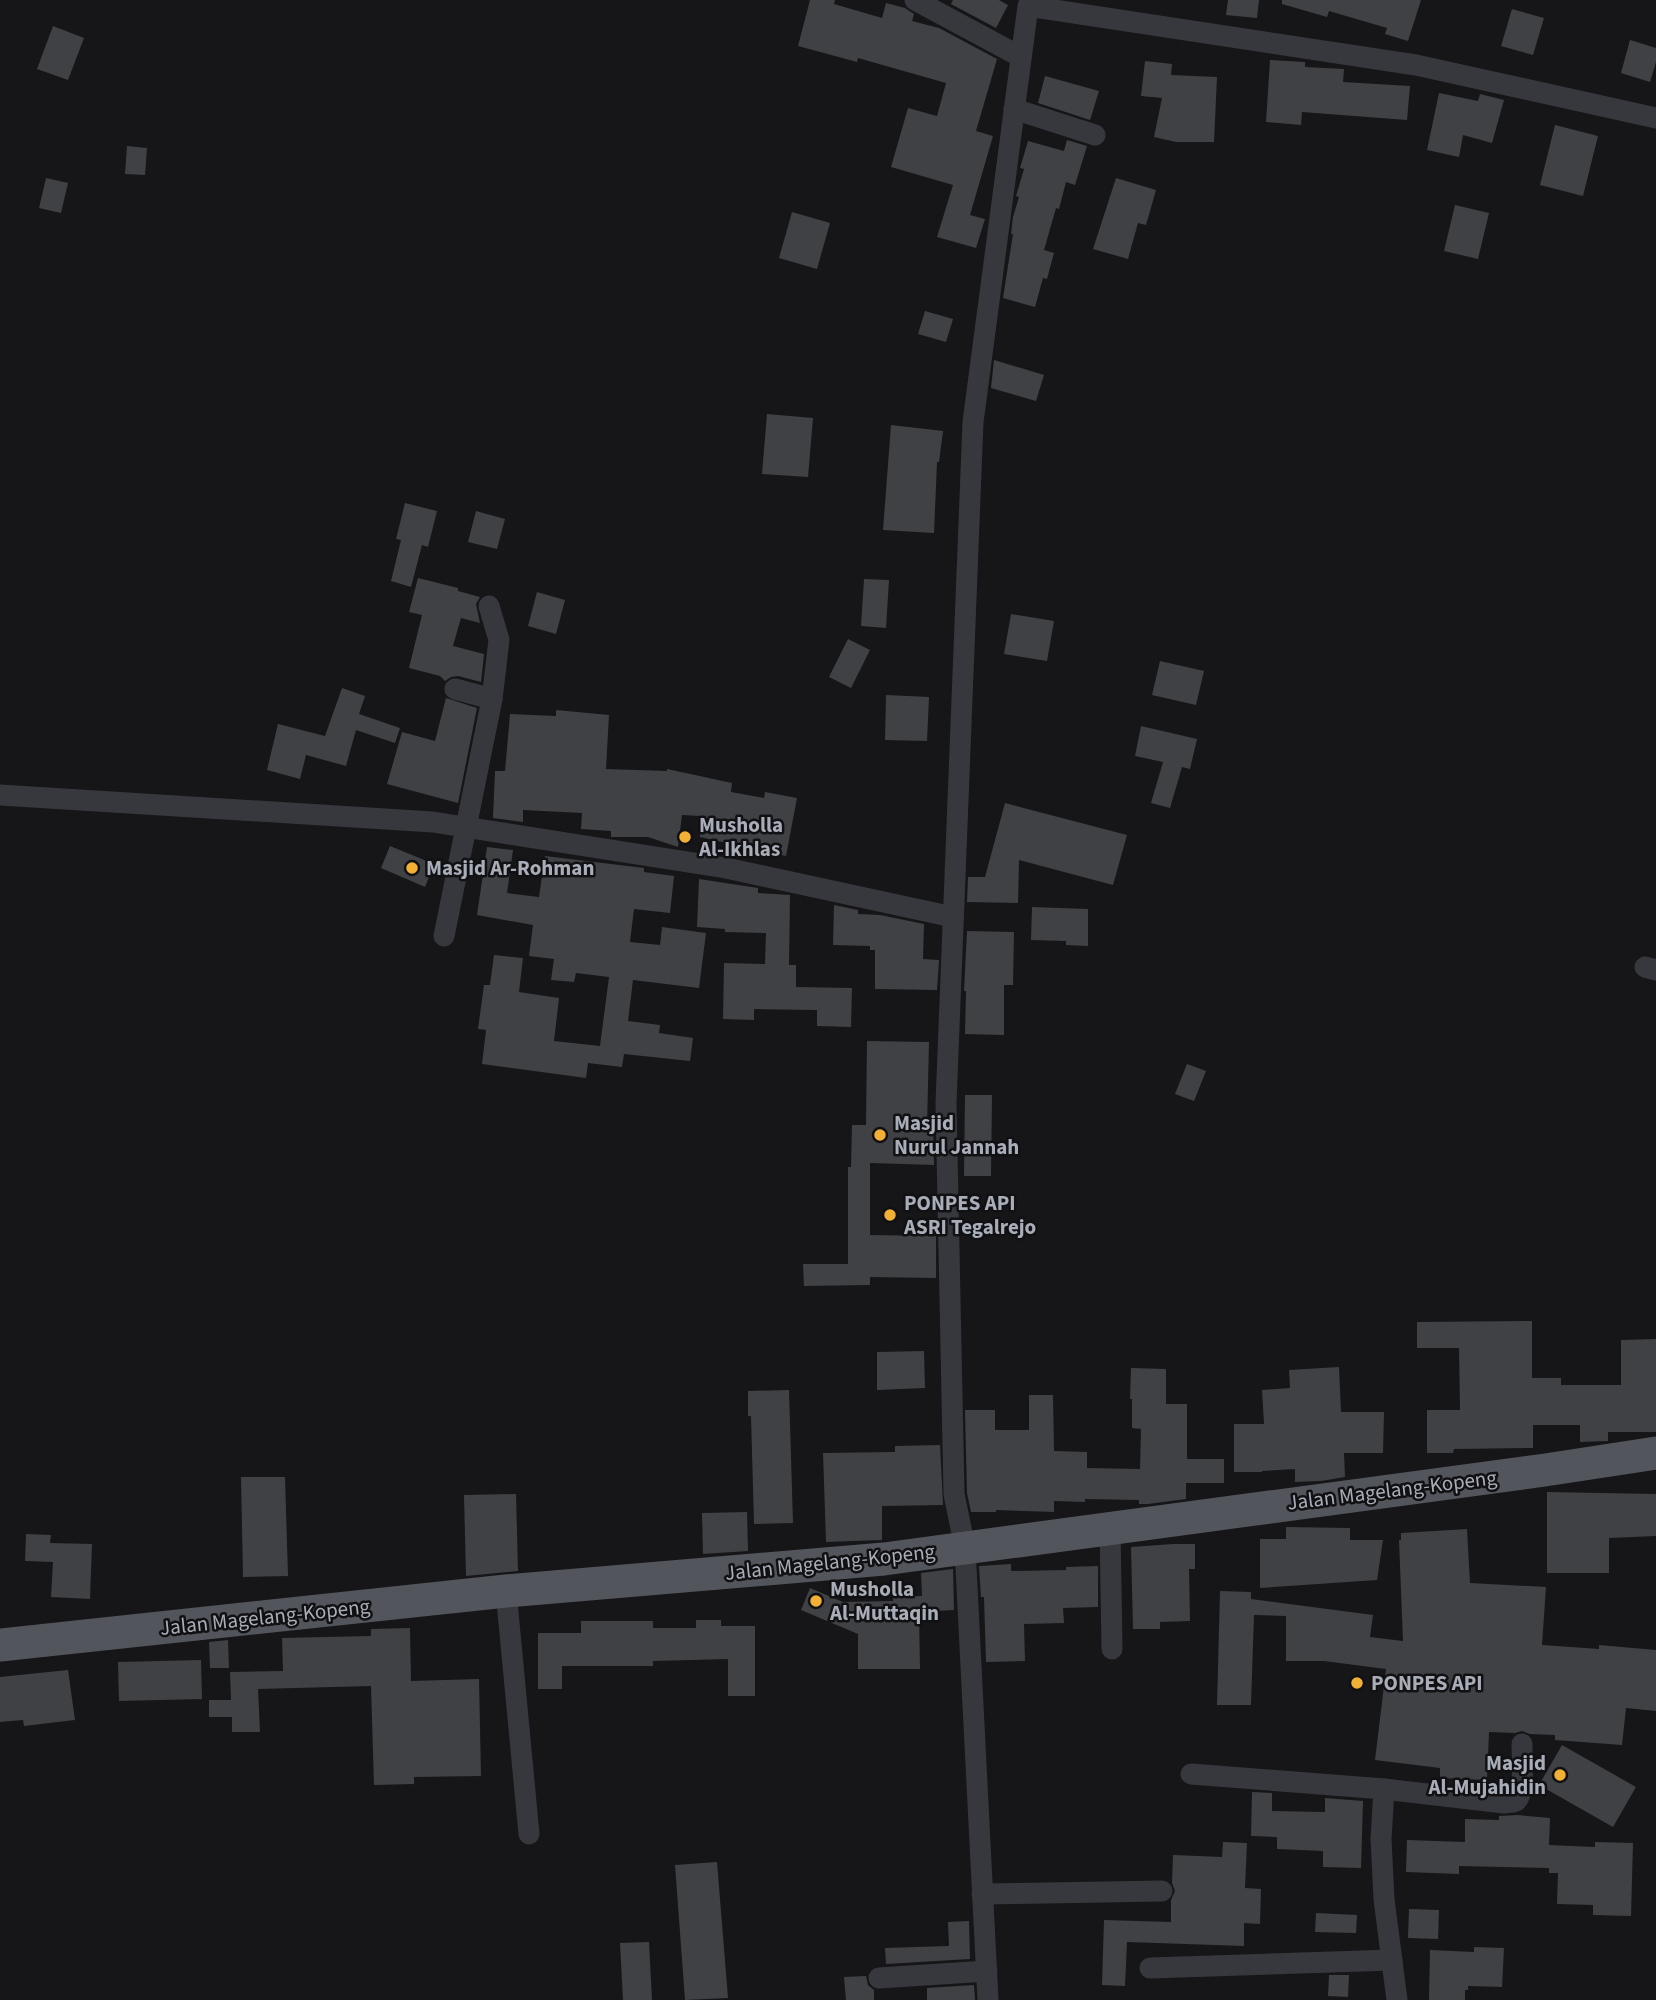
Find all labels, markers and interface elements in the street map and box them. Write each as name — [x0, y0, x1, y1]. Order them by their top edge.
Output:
place label: Musholla Al-Ikhlas — [698, 810, 783, 864]
marker: Musholla Al-Ikhlas — [677, 829, 693, 845]
place label: Masjid Ar-Rohman — [426, 853, 594, 883]
marker: Masjid Ar-Rohman — [404, 860, 420, 876]
place label: Masjid Nurul Jannah — [894, 1108, 1019, 1162]
marker: Masjid Nurul Jannah — [872, 1127, 888, 1143]
place label: PONPES API ASRI Tegalrejo — [903, 1188, 1036, 1242]
marker: PONPES API ASRI Tegalrejo — [882, 1207, 898, 1223]
street label: Jalan Magelang-Kopeng — [1286, 1462, 1499, 1518]
street label: Jalan Magelang-Kopeng — [724, 1536, 937, 1588]
place label: Musholla Al-Muttaqin — [829, 1574, 939, 1628]
street label: Jalan Magelang-Kopeng — [159, 1591, 372, 1643]
marker: Musholla Al-Muttaqin — [808, 1593, 824, 1609]
place label: PONPES API — [1371, 1668, 1483, 1698]
marker: PONPES API — [1349, 1675, 1365, 1691]
place label: Masjid Al-Mujahidin — [1428, 1748, 1546, 1802]
marker: Masjid Al-Mujahidin — [1552, 1767, 1568, 1783]

